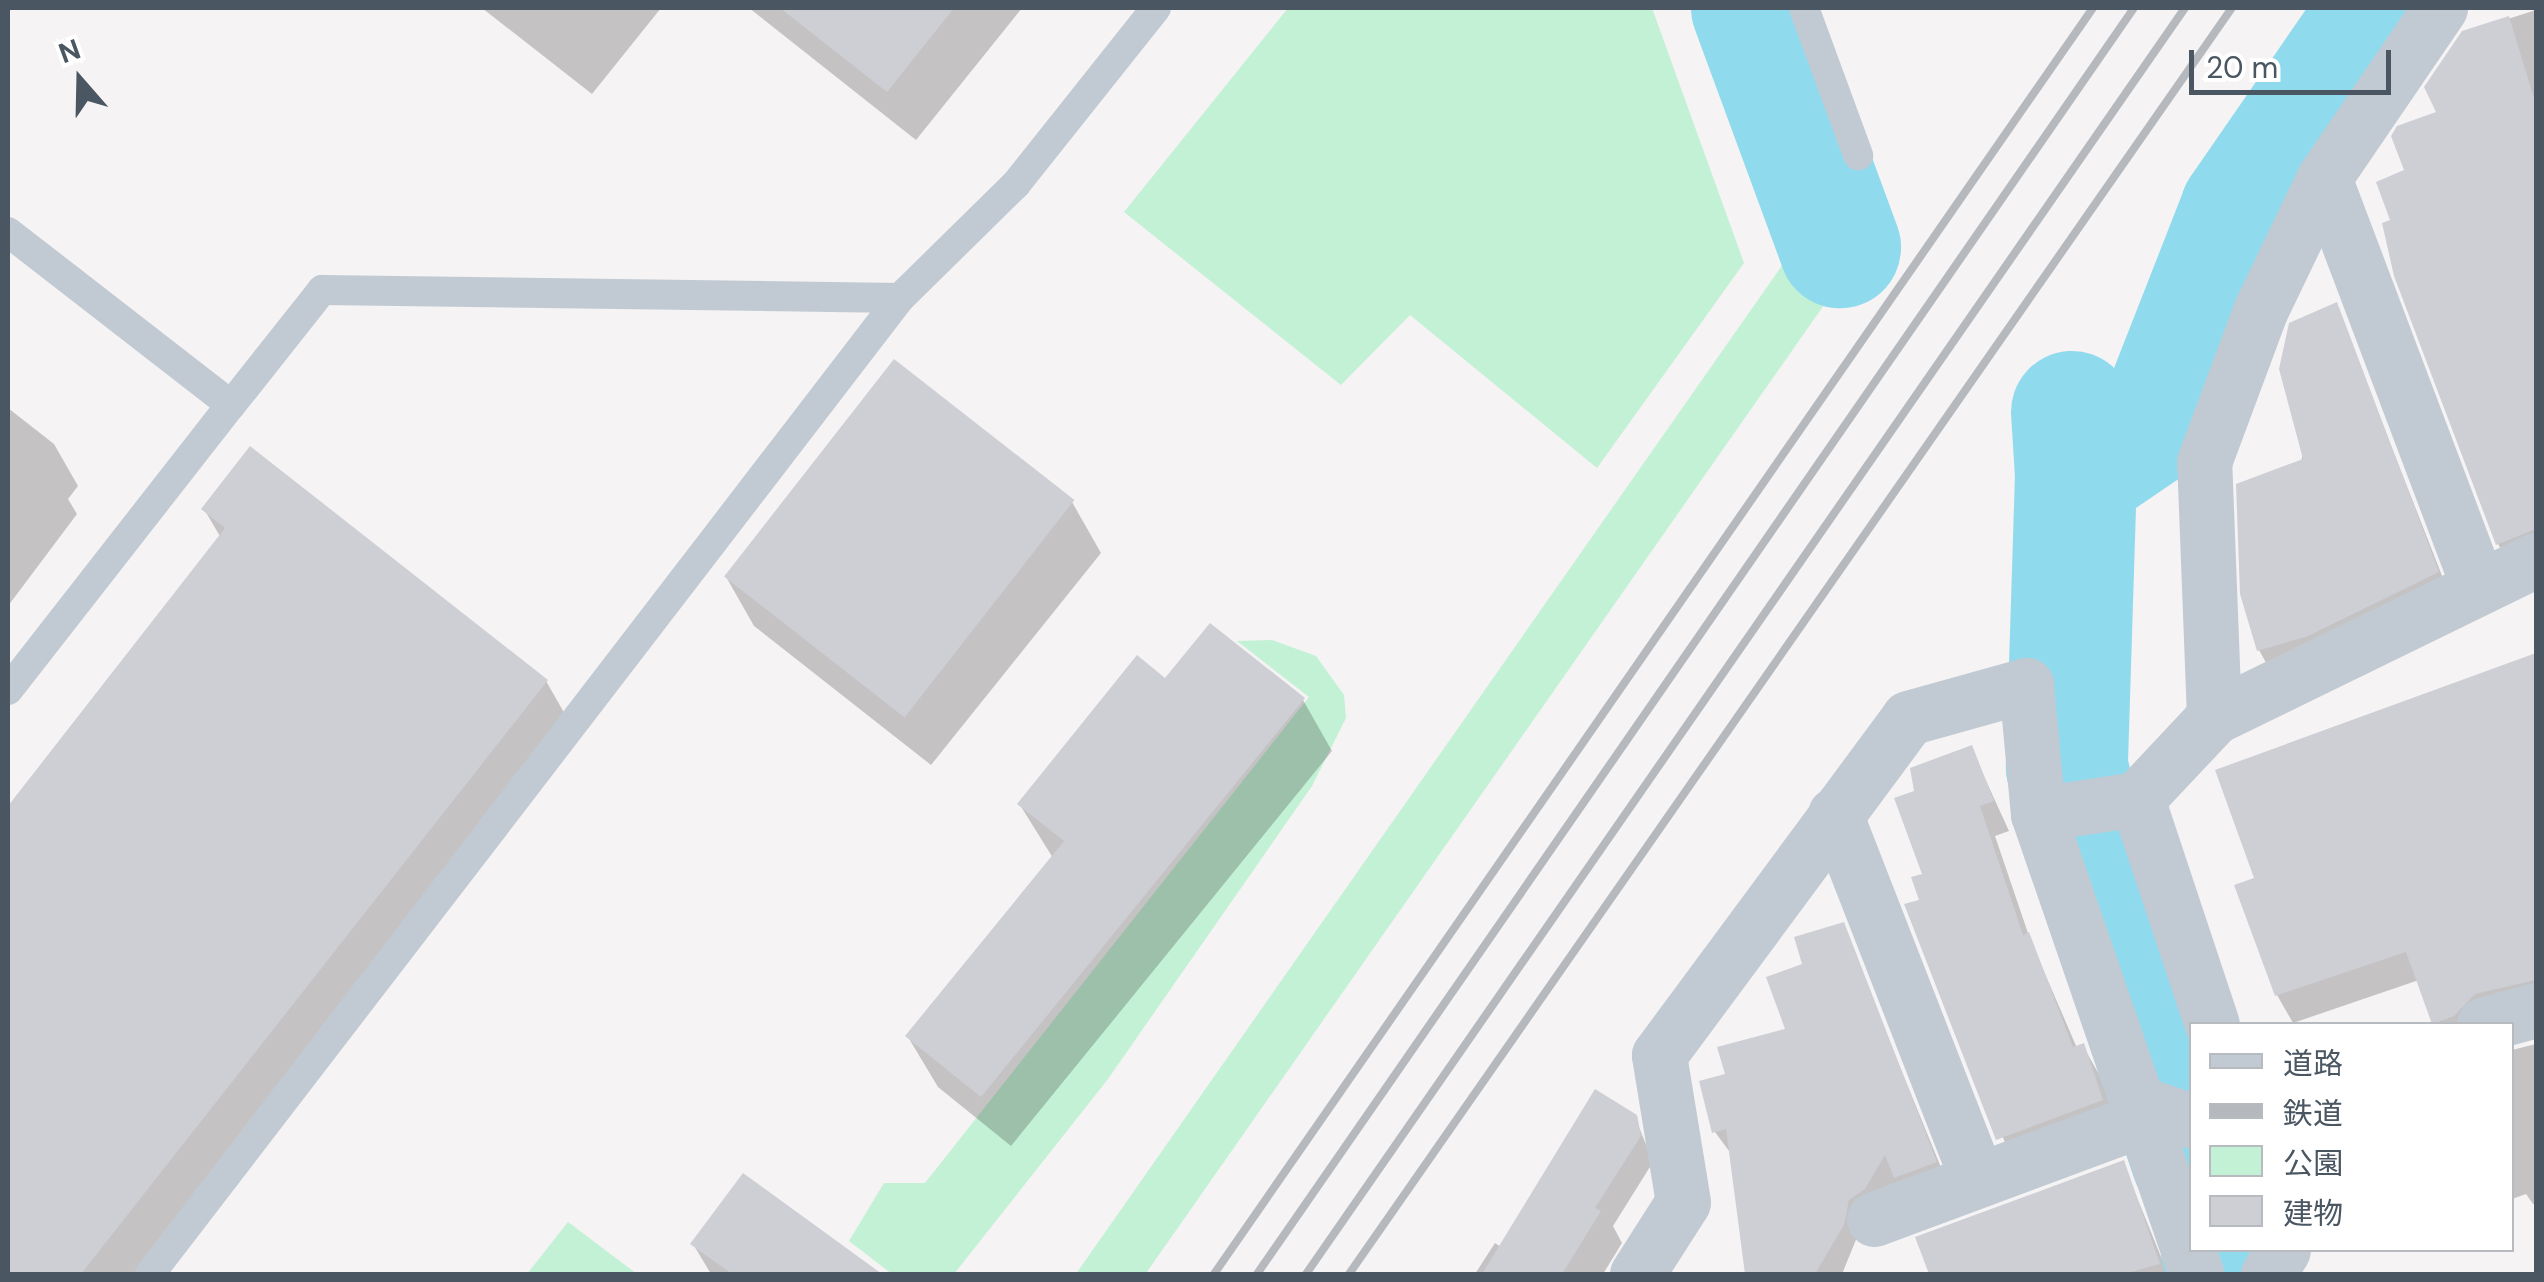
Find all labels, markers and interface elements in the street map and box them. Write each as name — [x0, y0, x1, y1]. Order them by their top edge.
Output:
north arrow — [30, 30, 130, 130]
text: N — [54, 30, 85, 72]
scale bar — [2194, 30, 2396, 92]
text: 20 m — [2206, 48, 2278, 87]
legend — [2189, 1022, 2514, 1252]
text: 道路 — [2283, 1044, 2343, 1083]
text: 鉄道 — [2283, 1094, 2343, 1133]
text: 公園 — [2283, 1144, 2343, 1183]
text: 建物 — [2283, 1194, 2343, 1233]

